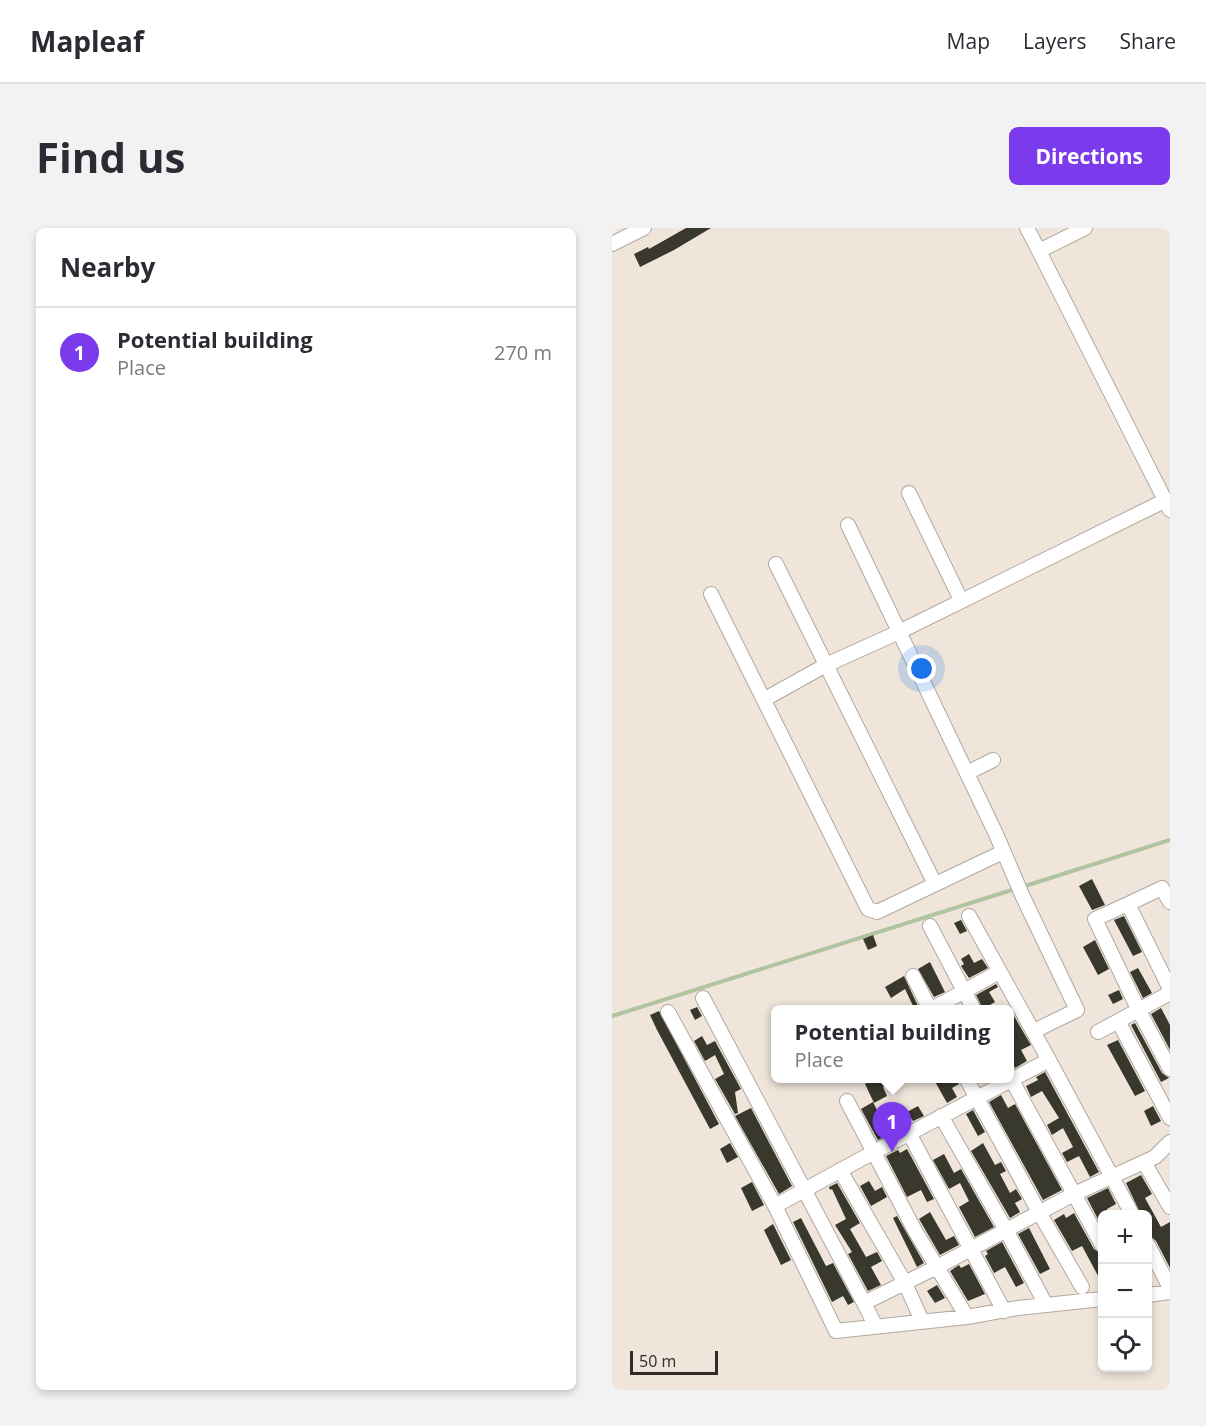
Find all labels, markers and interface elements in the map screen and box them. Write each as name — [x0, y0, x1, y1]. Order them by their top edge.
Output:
text: Mapleaf — [30, 22, 144, 60]
text: Map — [947, 27, 990, 55]
text: Layers — [1023, 27, 1087, 55]
text: Share — [1120, 27, 1176, 55]
button: Directions — [1009, 127, 1170, 185]
text: Find us — [36, 128, 185, 185]
text: Nearby — [60, 249, 155, 285]
text: Potential building — [117, 324, 313, 354]
text: 1 — [74, 339, 85, 366]
text: 270 m — [494, 339, 552, 366]
text: Place — [117, 354, 166, 381]
your location — [907, 654, 936, 683]
popup — [771, 1005, 1014, 1083]
text: Potential building — [795, 1016, 990, 1046]
text: Place — [795, 1046, 844, 1073]
pin: 1 — [872, 1102, 912, 1152]
map controls — [1098, 1210, 1152, 1372]
button: + — [1098, 1210, 1152, 1264]
button: − — [1098, 1264, 1152, 1318]
button: locate — [1098, 1318, 1152, 1372]
scale bar — [630, 1348, 718, 1376]
text: 50 m — [639, 1350, 676, 1372]

